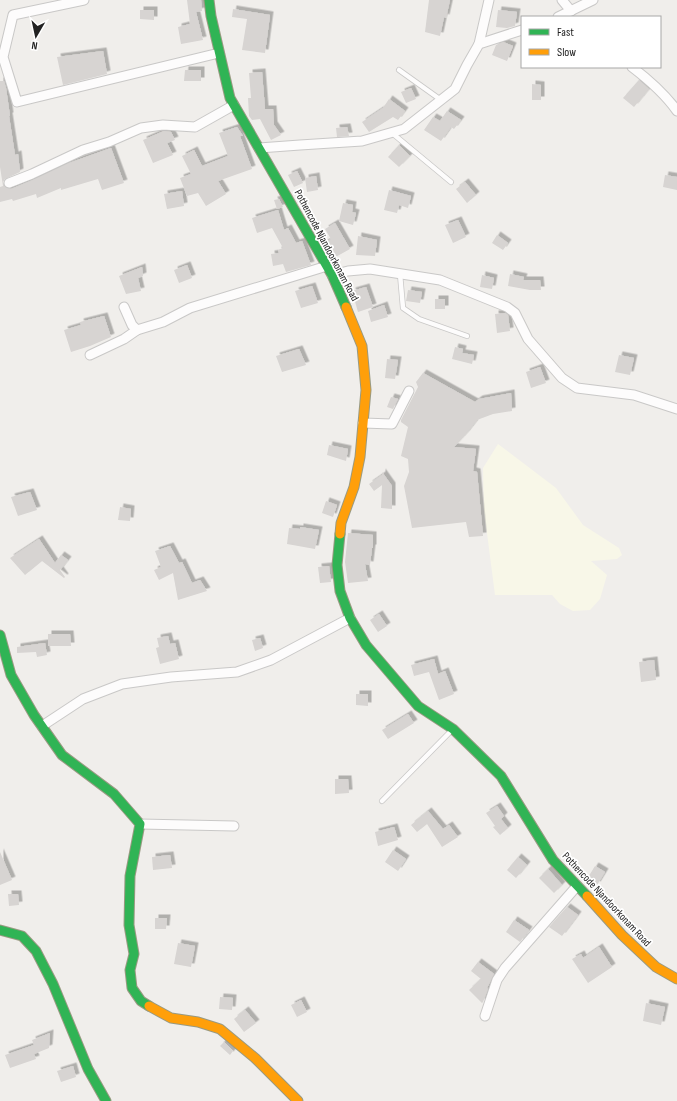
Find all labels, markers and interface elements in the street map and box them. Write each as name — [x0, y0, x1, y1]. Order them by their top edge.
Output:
north arrow — [16, 16, 56, 56]
legend — [521, 16, 661, 68]
text: Fast — [557, 25, 574, 40]
text: N — [30, 38, 38, 52]
text: Slow — [557, 45, 576, 60]
street label: Pothencode Njandoorkonam Road — [292, 187, 362, 303]
street label: Pothencode Njandoorkonam Road — [560, 850, 654, 949]

